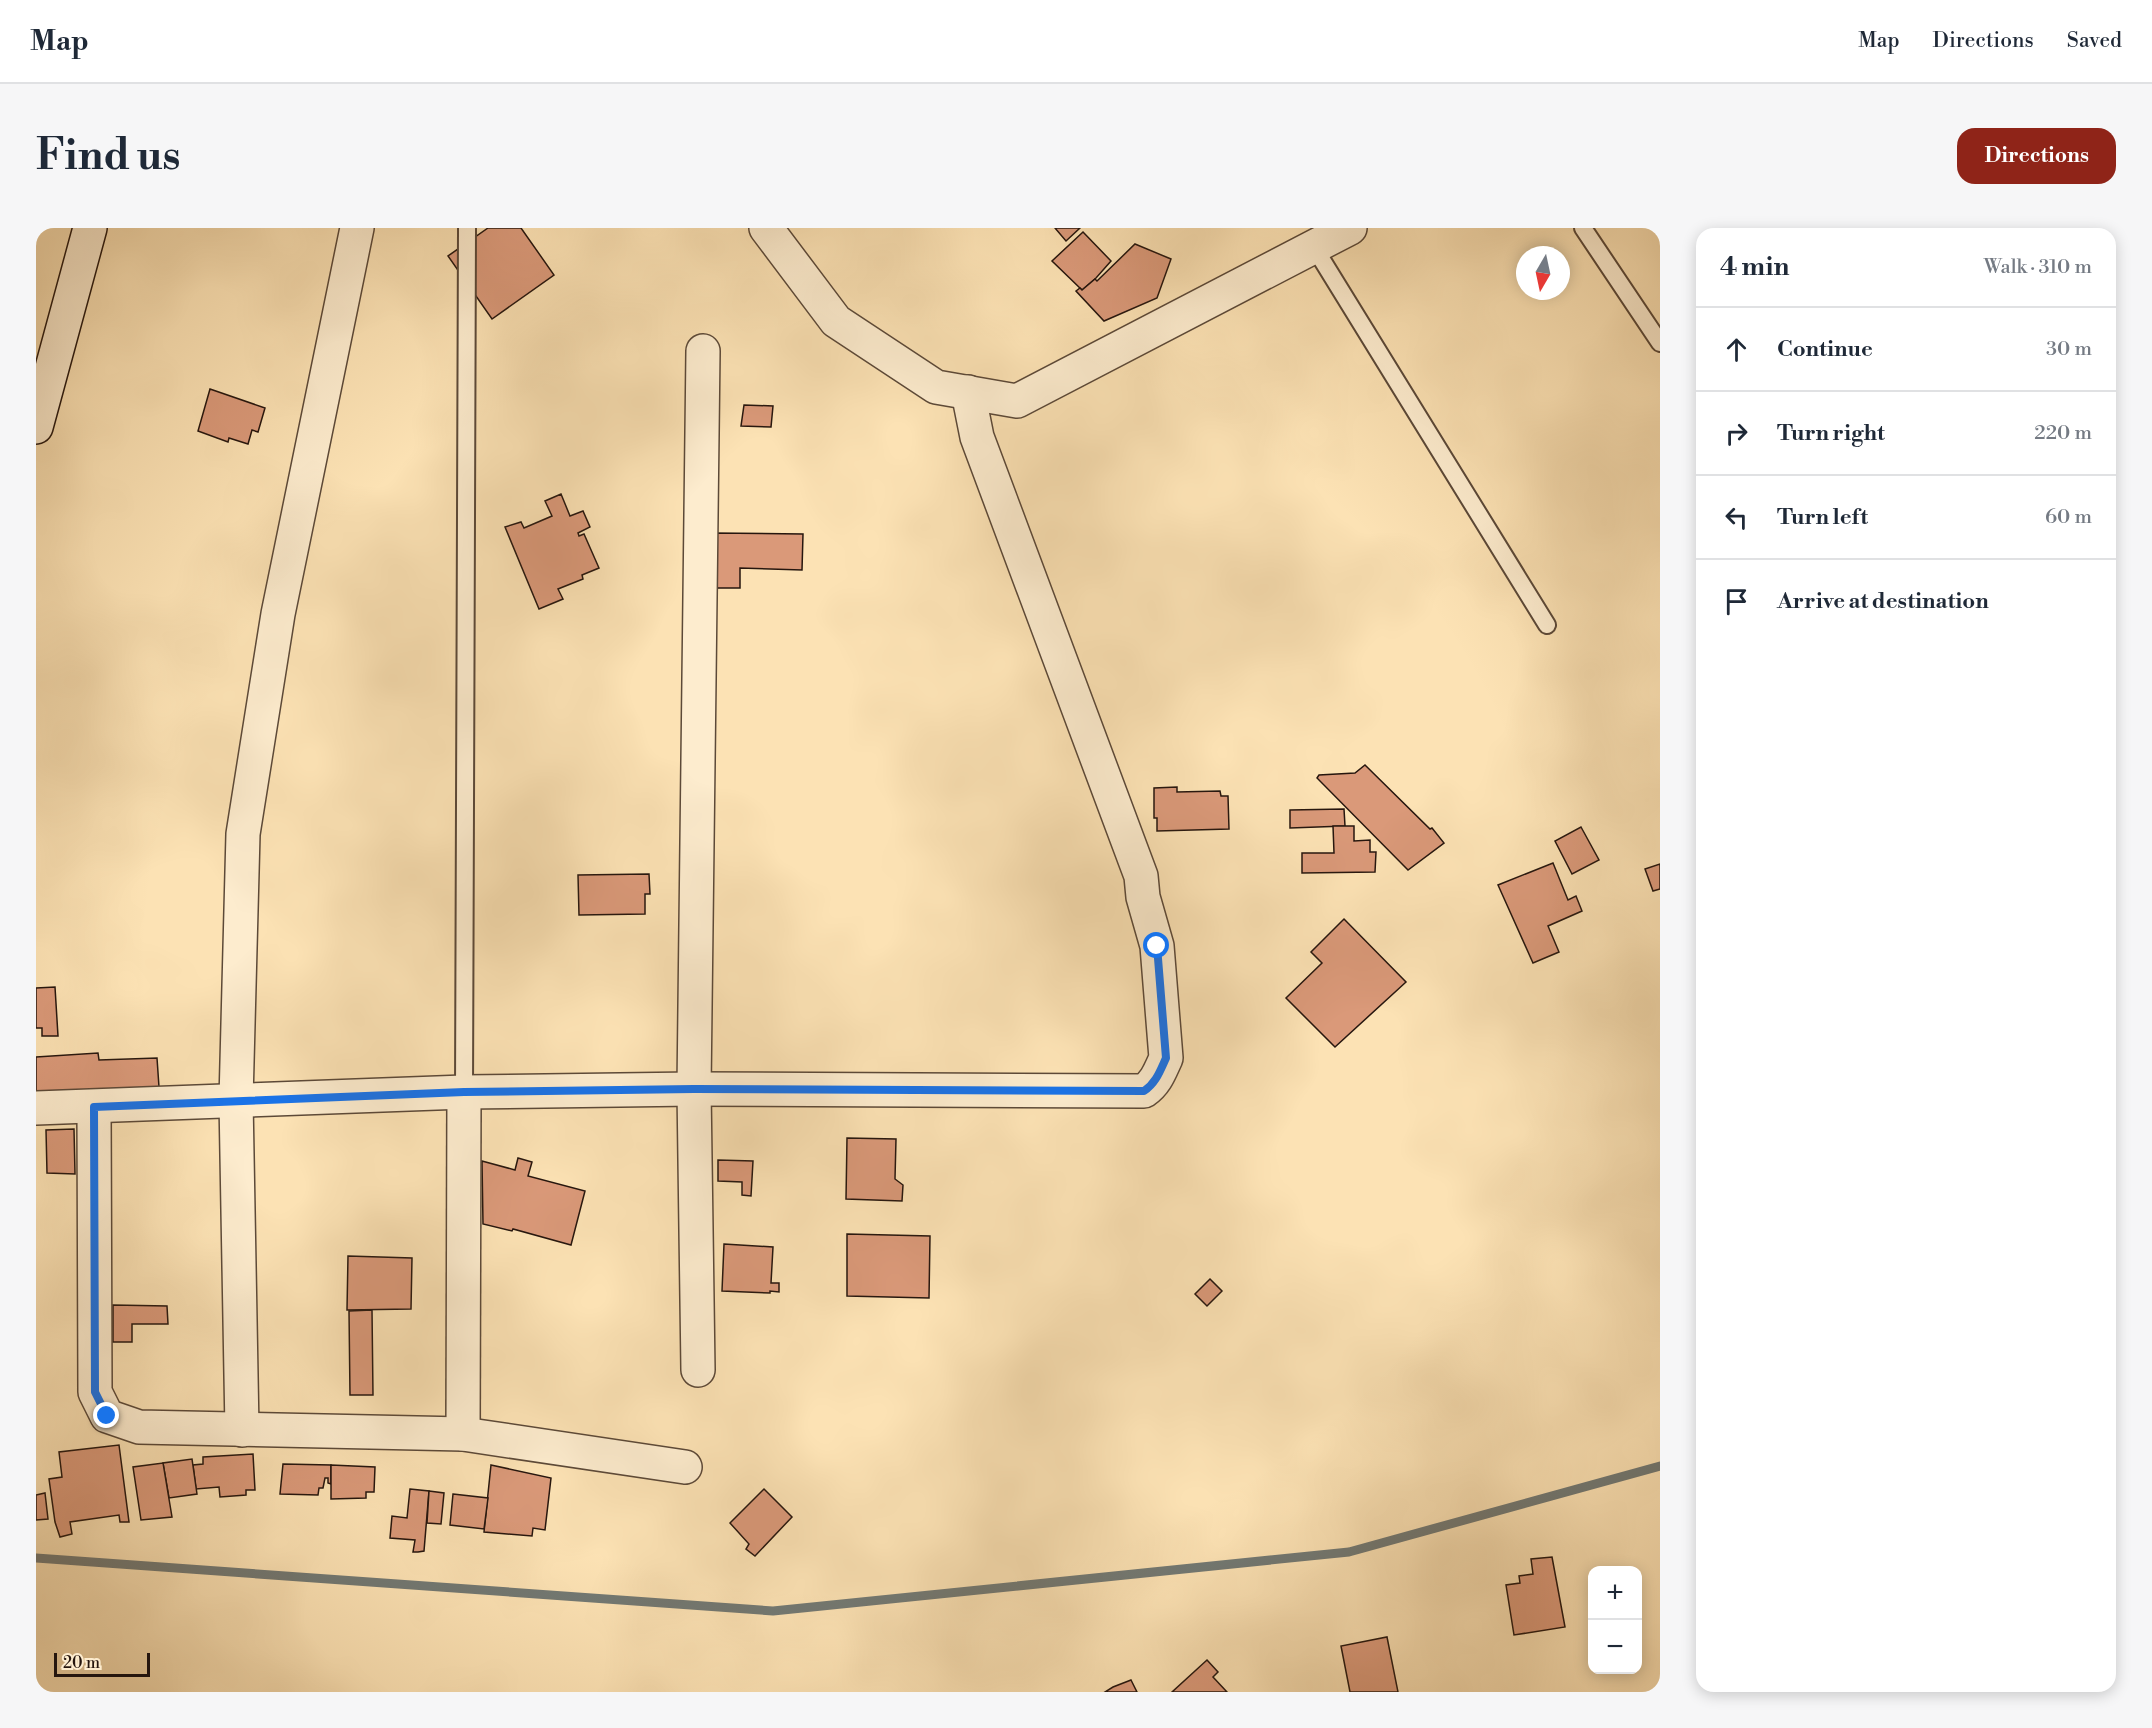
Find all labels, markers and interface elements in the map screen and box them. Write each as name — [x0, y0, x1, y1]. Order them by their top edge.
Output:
text: Map — [30, 24, 89, 59]
text: Map — [1858, 28, 1900, 54]
text: Directions — [1933, 28, 2034, 54]
text: Saved — [2067, 28, 2122, 54]
button: Directions — [1957, 128, 2116, 184]
text: Find us — [36, 130, 180, 183]
north arrow — [1516, 246, 1570, 300]
text: 4 min — [1720, 251, 1790, 283]
text: Walk · 310 m — [1984, 255, 2092, 280]
icon: ahead — [1720, 333, 1753, 366]
text: Continue — [1777, 336, 1873, 363]
text: 30 m — [2046, 337, 2092, 362]
icon: right — [1720, 417, 1753, 450]
text: Turn right — [1777, 420, 1885, 447]
text: 220 m — [2034, 421, 2092, 446]
icon: left — [1720, 501, 1753, 534]
text: Turn left — [1777, 504, 1868, 531]
text: 60 m — [2045, 505, 2092, 530]
icon: arrive — [1720, 585, 1753, 618]
text: Arrive at destination — [1777, 588, 1989, 615]
route start — [1143, 932, 1169, 958]
route end — [93, 1402, 119, 1428]
map controls — [1588, 1566, 1642, 1674]
button: + — [1588, 1566, 1642, 1620]
button: − — [1588, 1620, 1642, 1674]
scale bar — [54, 1650, 150, 1678]
text: 20 m — [63, 1653, 100, 1673]

